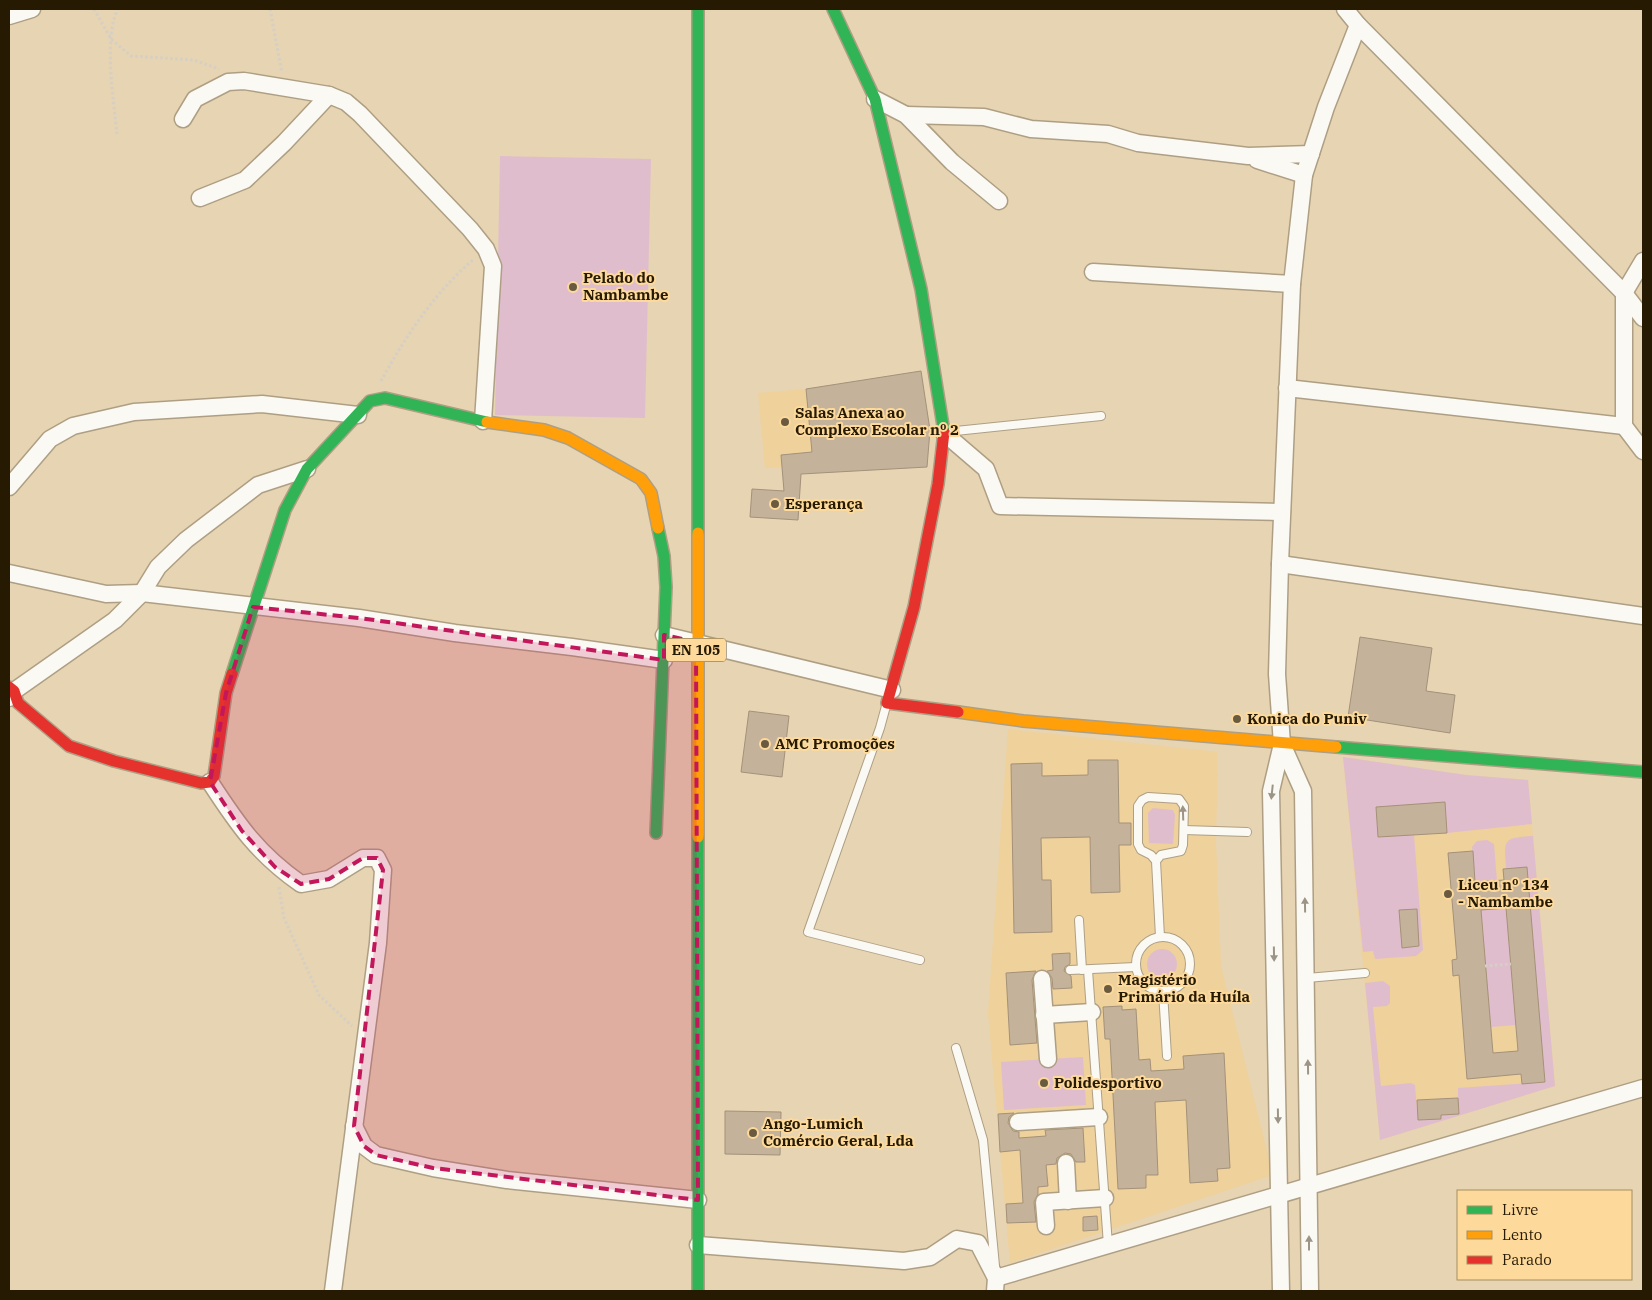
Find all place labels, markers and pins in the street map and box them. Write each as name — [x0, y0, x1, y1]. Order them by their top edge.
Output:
place label: Pelado do Nambambe — [583, 268, 668, 304]
marker: Pelado do Nambambe — [567, 281, 579, 293]
place label: Salas Anexa ao Complexo Escolar nº 2 — [795, 403, 959, 439]
marker: Salas Anexa ao Complexo Escolar nº 2 — [779, 416, 791, 428]
place label: Esperança — [785, 494, 863, 513]
marker: Esperança — [769, 498, 781, 510]
place label: Konica do Puniv — [1247, 709, 1367, 728]
marker: Konica do Puniv — [1231, 713, 1243, 725]
place label: AMC Promoções — [775, 734, 895, 753]
marker: AMC Promoções — [759, 738, 771, 750]
place label: Liceu nº 134 - Nambambe — [1458, 875, 1553, 911]
marker: Liceu nº 134 - Nambambe — [1442, 888, 1454, 900]
place label: Magistério Primário da Huíla — [1118, 970, 1251, 1006]
marker: Magistério Primário da Huíla — [1102, 983, 1114, 995]
place label: Polidesportivo — [1054, 1073, 1162, 1092]
marker: Polidesportivo — [1038, 1077, 1050, 1089]
place label: Ango-Lumich Comércio Geral, Lda — [763, 1114, 914, 1150]
marker: Ango-Lumich Comércio Geral, Lda — [747, 1127, 759, 1139]

